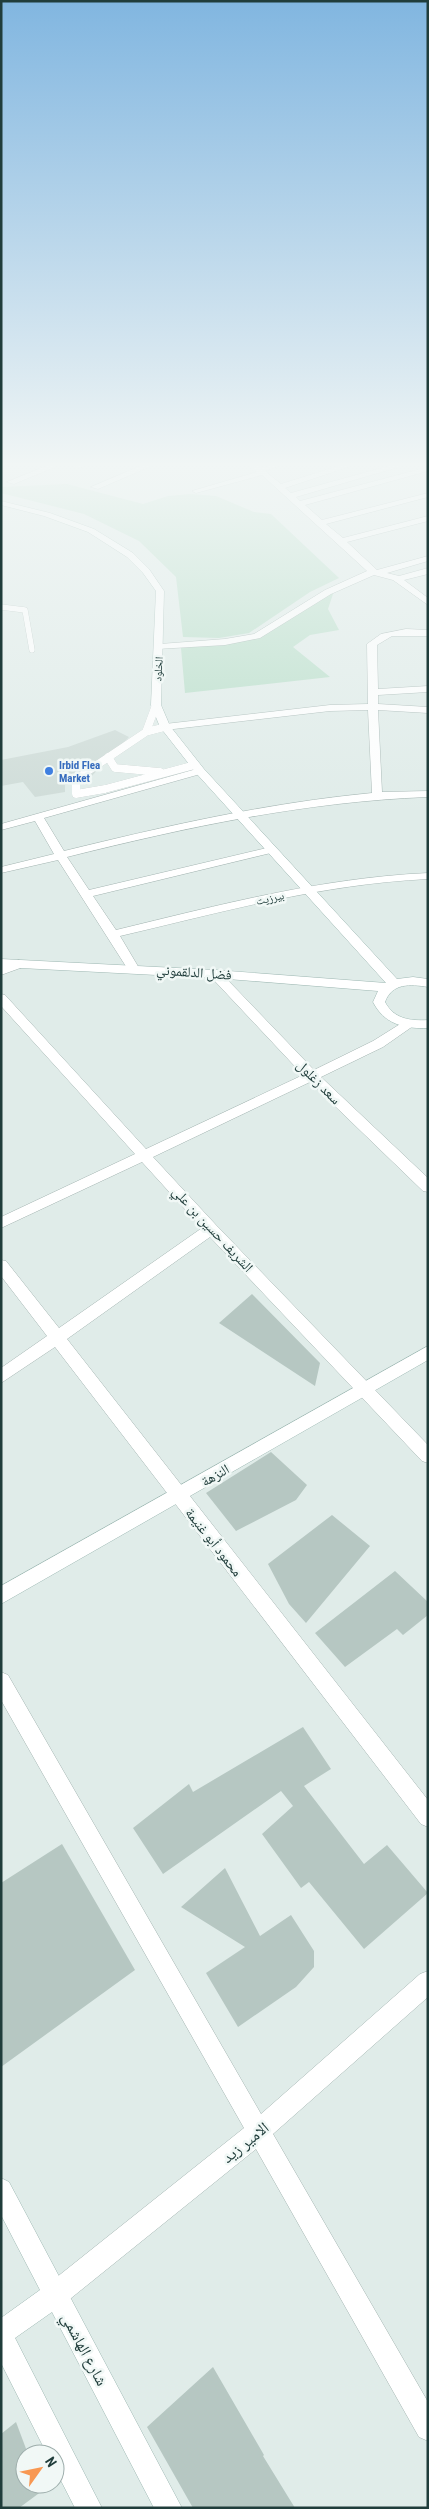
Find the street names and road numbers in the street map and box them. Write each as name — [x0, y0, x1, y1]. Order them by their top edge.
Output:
street label: الخلود — [151, 656, 166, 682]
street label: بيرزيت — [255, 889, 285, 908]
street label: فضل الدلقموني — [156, 961, 232, 986]
street label: سعد زغلول — [293, 1057, 344, 1108]
street label: الشريف حسين بن علي — [167, 1183, 257, 1277]
street label: النزهة — [198, 1461, 232, 1490]
street label: محمود أبو غنيمة — [182, 1505, 246, 1580]
street label: الامير زيد — [218, 2118, 272, 2167]
street label: شارع الهاشمي — [55, 2310, 112, 2390]

